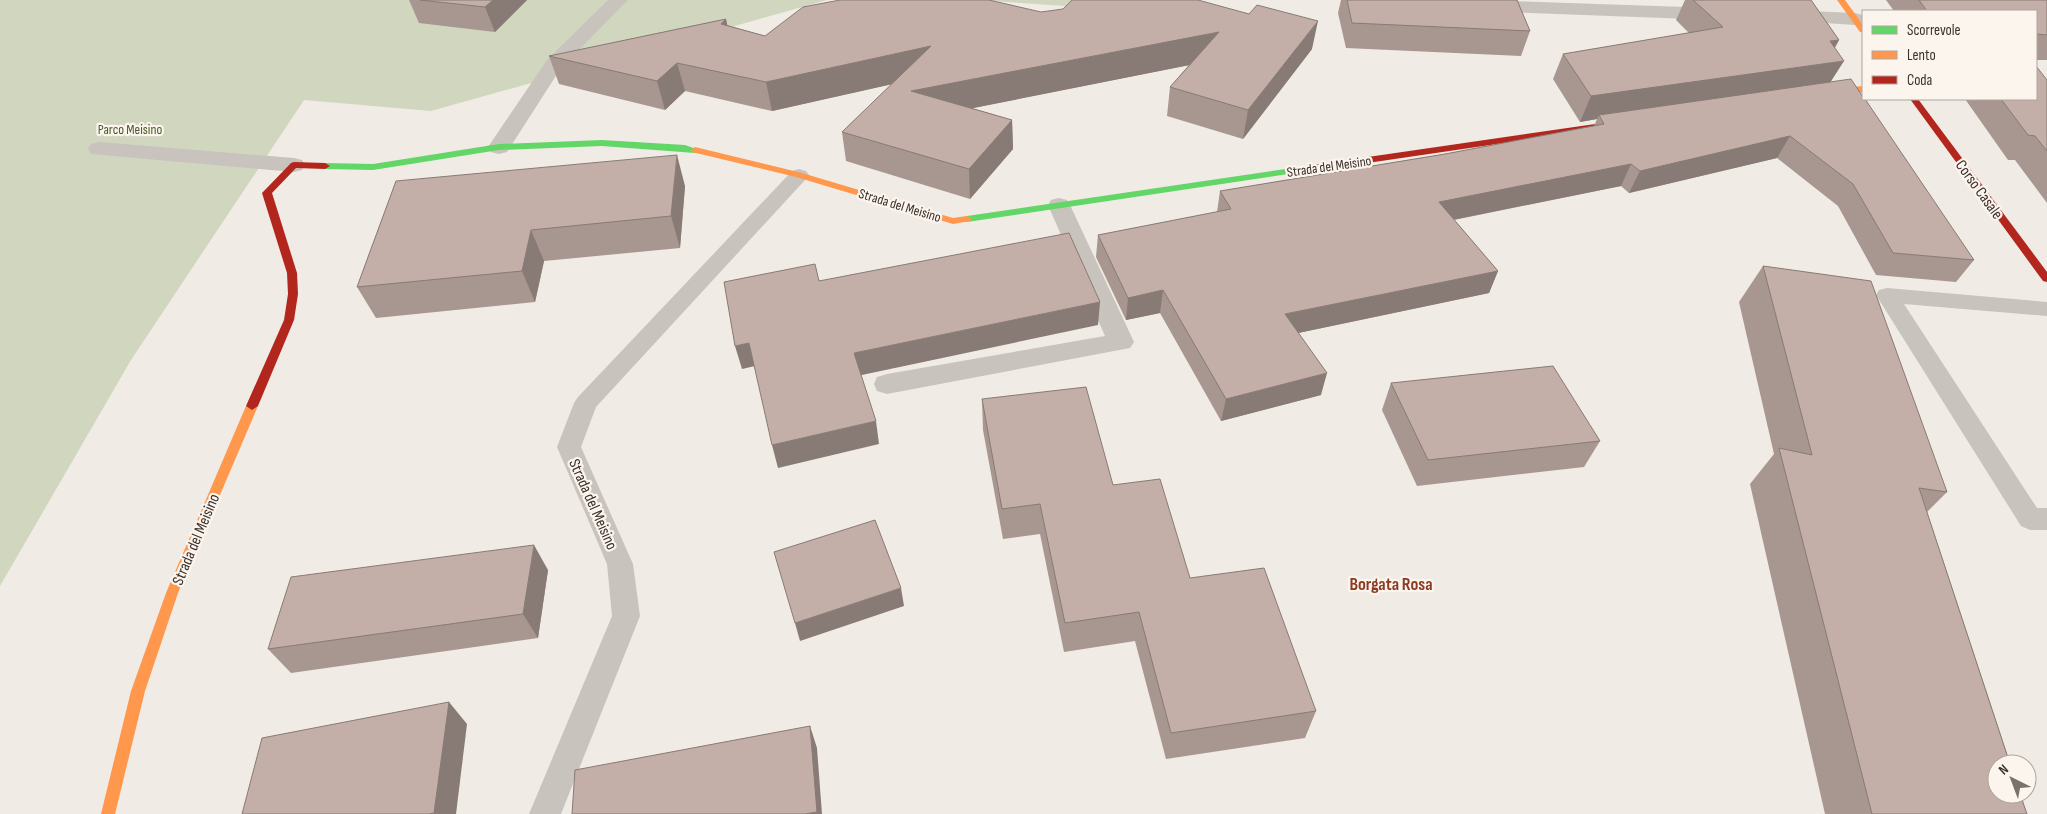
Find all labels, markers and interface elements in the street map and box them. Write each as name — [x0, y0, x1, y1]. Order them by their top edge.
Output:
legend — [1862, 10, 2037, 100]
text: Scorrevole — [1907, 21, 1961, 40]
text: Lento — [1907, 46, 1936, 65]
text: Coda — [1907, 71, 1933, 90]
park label: Parco Meisino — [98, 121, 162, 138]
street label: Strada del Meisino — [1286, 152, 1373, 181]
street label: Corso Casale — [1951, 157, 2007, 223]
street label: Strada del Meisino — [857, 185, 943, 226]
street label: Strada del Meisino — [564, 456, 621, 553]
street label: Strada del Meisino — [169, 491, 224, 588]
district label: Borgata Rosa — [1349, 574, 1433, 595]
north arrow — [1987, 754, 2037, 804]
text: N — [1995, 761, 2012, 779]

